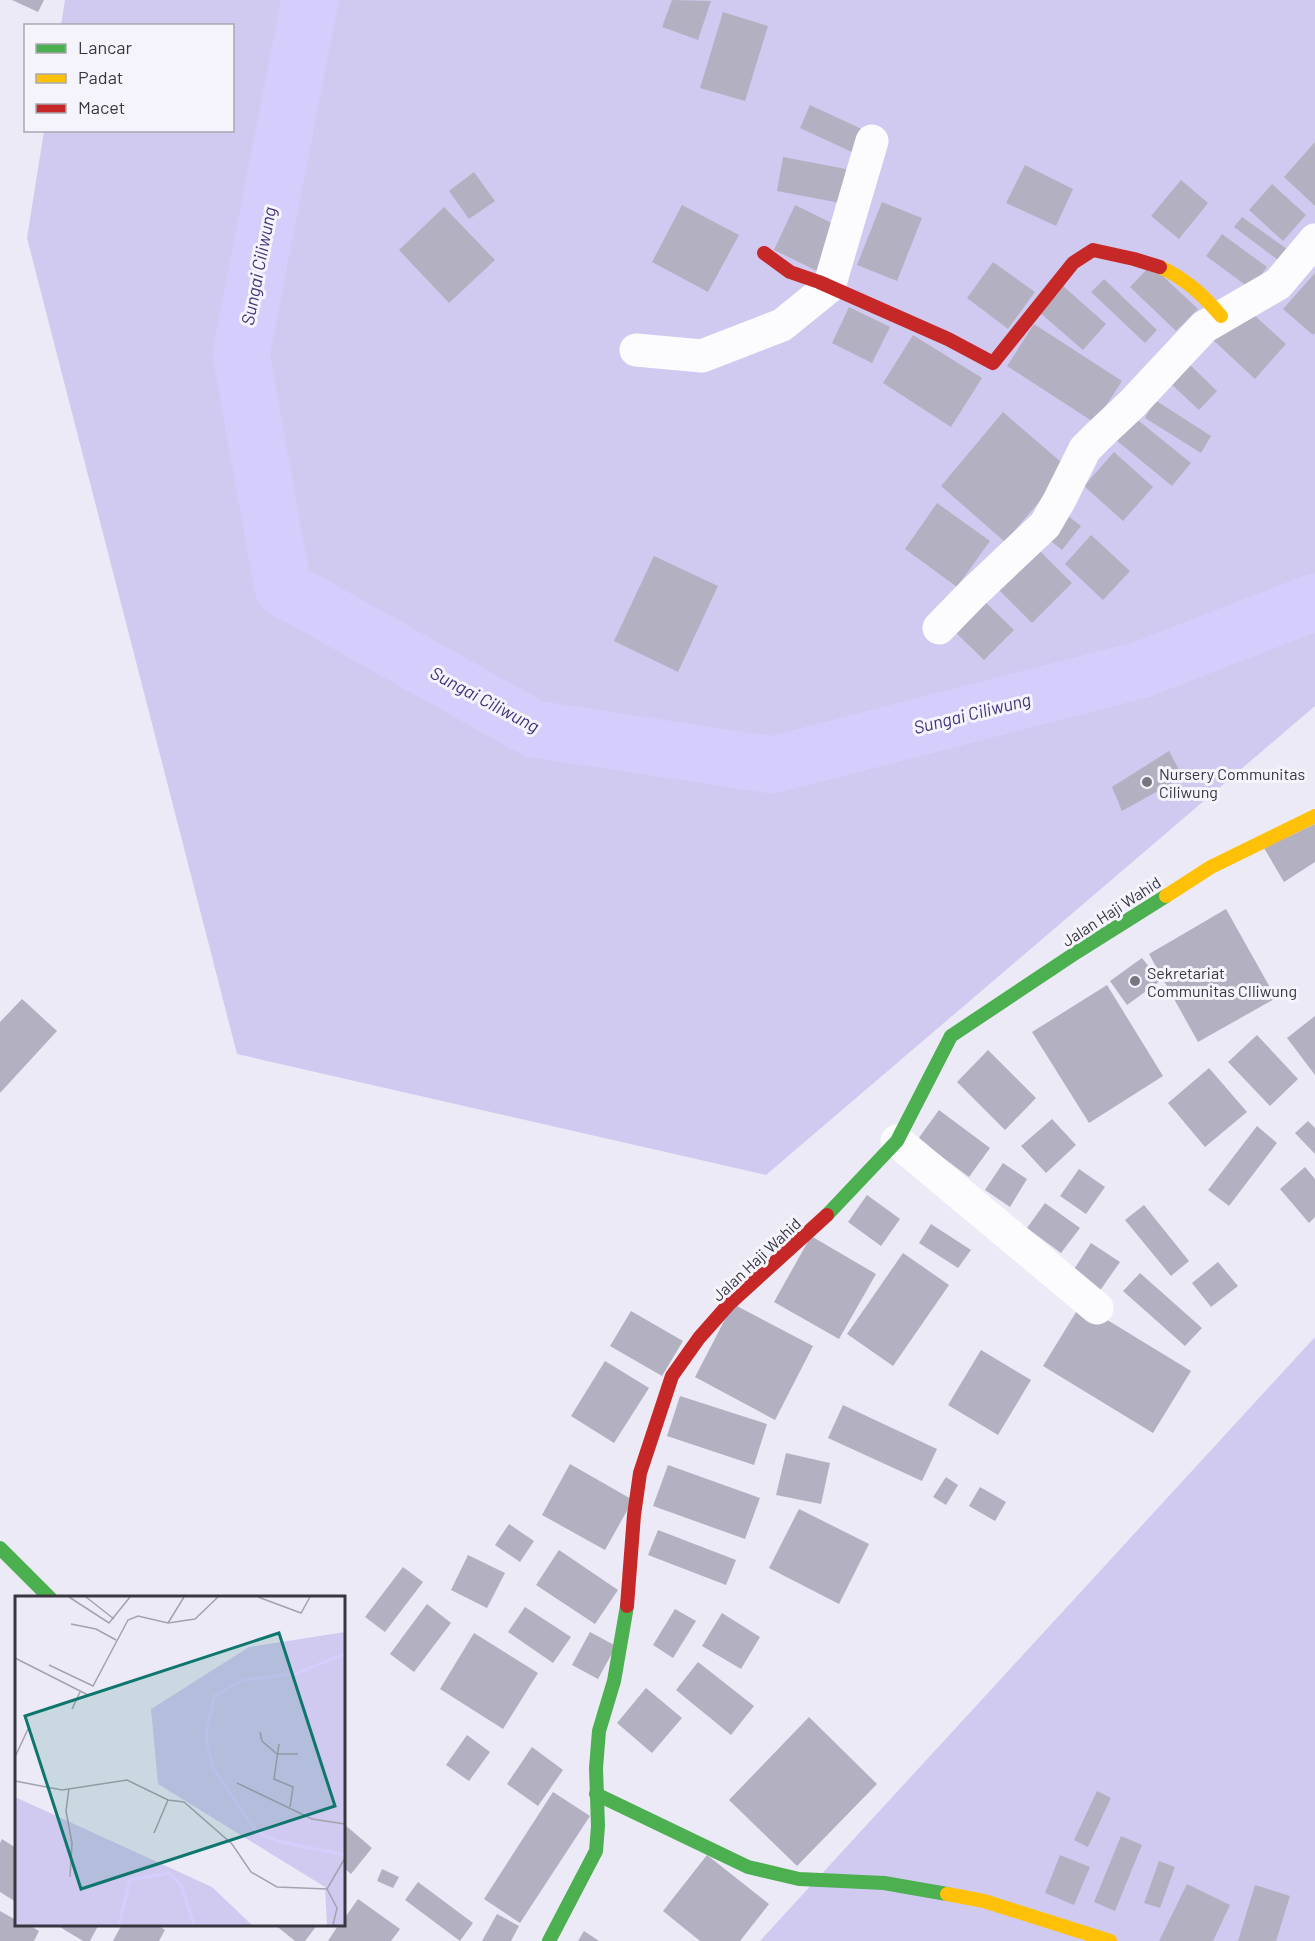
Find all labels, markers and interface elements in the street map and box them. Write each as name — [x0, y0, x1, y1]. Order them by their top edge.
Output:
legend — [24, 24, 234, 132]
text: Lancar — [78, 36, 133, 58]
text: Padat — [78, 66, 123, 88]
text: Macet — [78, 96, 125, 118]
water label: Sungai Ciliwung — [236, 205, 280, 327]
water label: Sungai Ciliwung — [427, 661, 543, 737]
water label: Sungai Ciliwung — [911, 688, 1033, 738]
place label: Nursery Communitas Ciliwung — [1159, 764, 1305, 801]
marker: Nursery Communitas Ciliwung — [1140, 775, 1154, 789]
street label: Jalan Haji Wahid — [1058, 872, 1164, 950]
place label: Sekretariat Communitas CIliwung — [1147, 963, 1297, 1000]
marker: Sekretariat Communitas CIliwung — [1128, 974, 1142, 988]
street label: Jalan Haji Wahid — [708, 1213, 804, 1305]
inset map — [15, 1596, 345, 1926]

